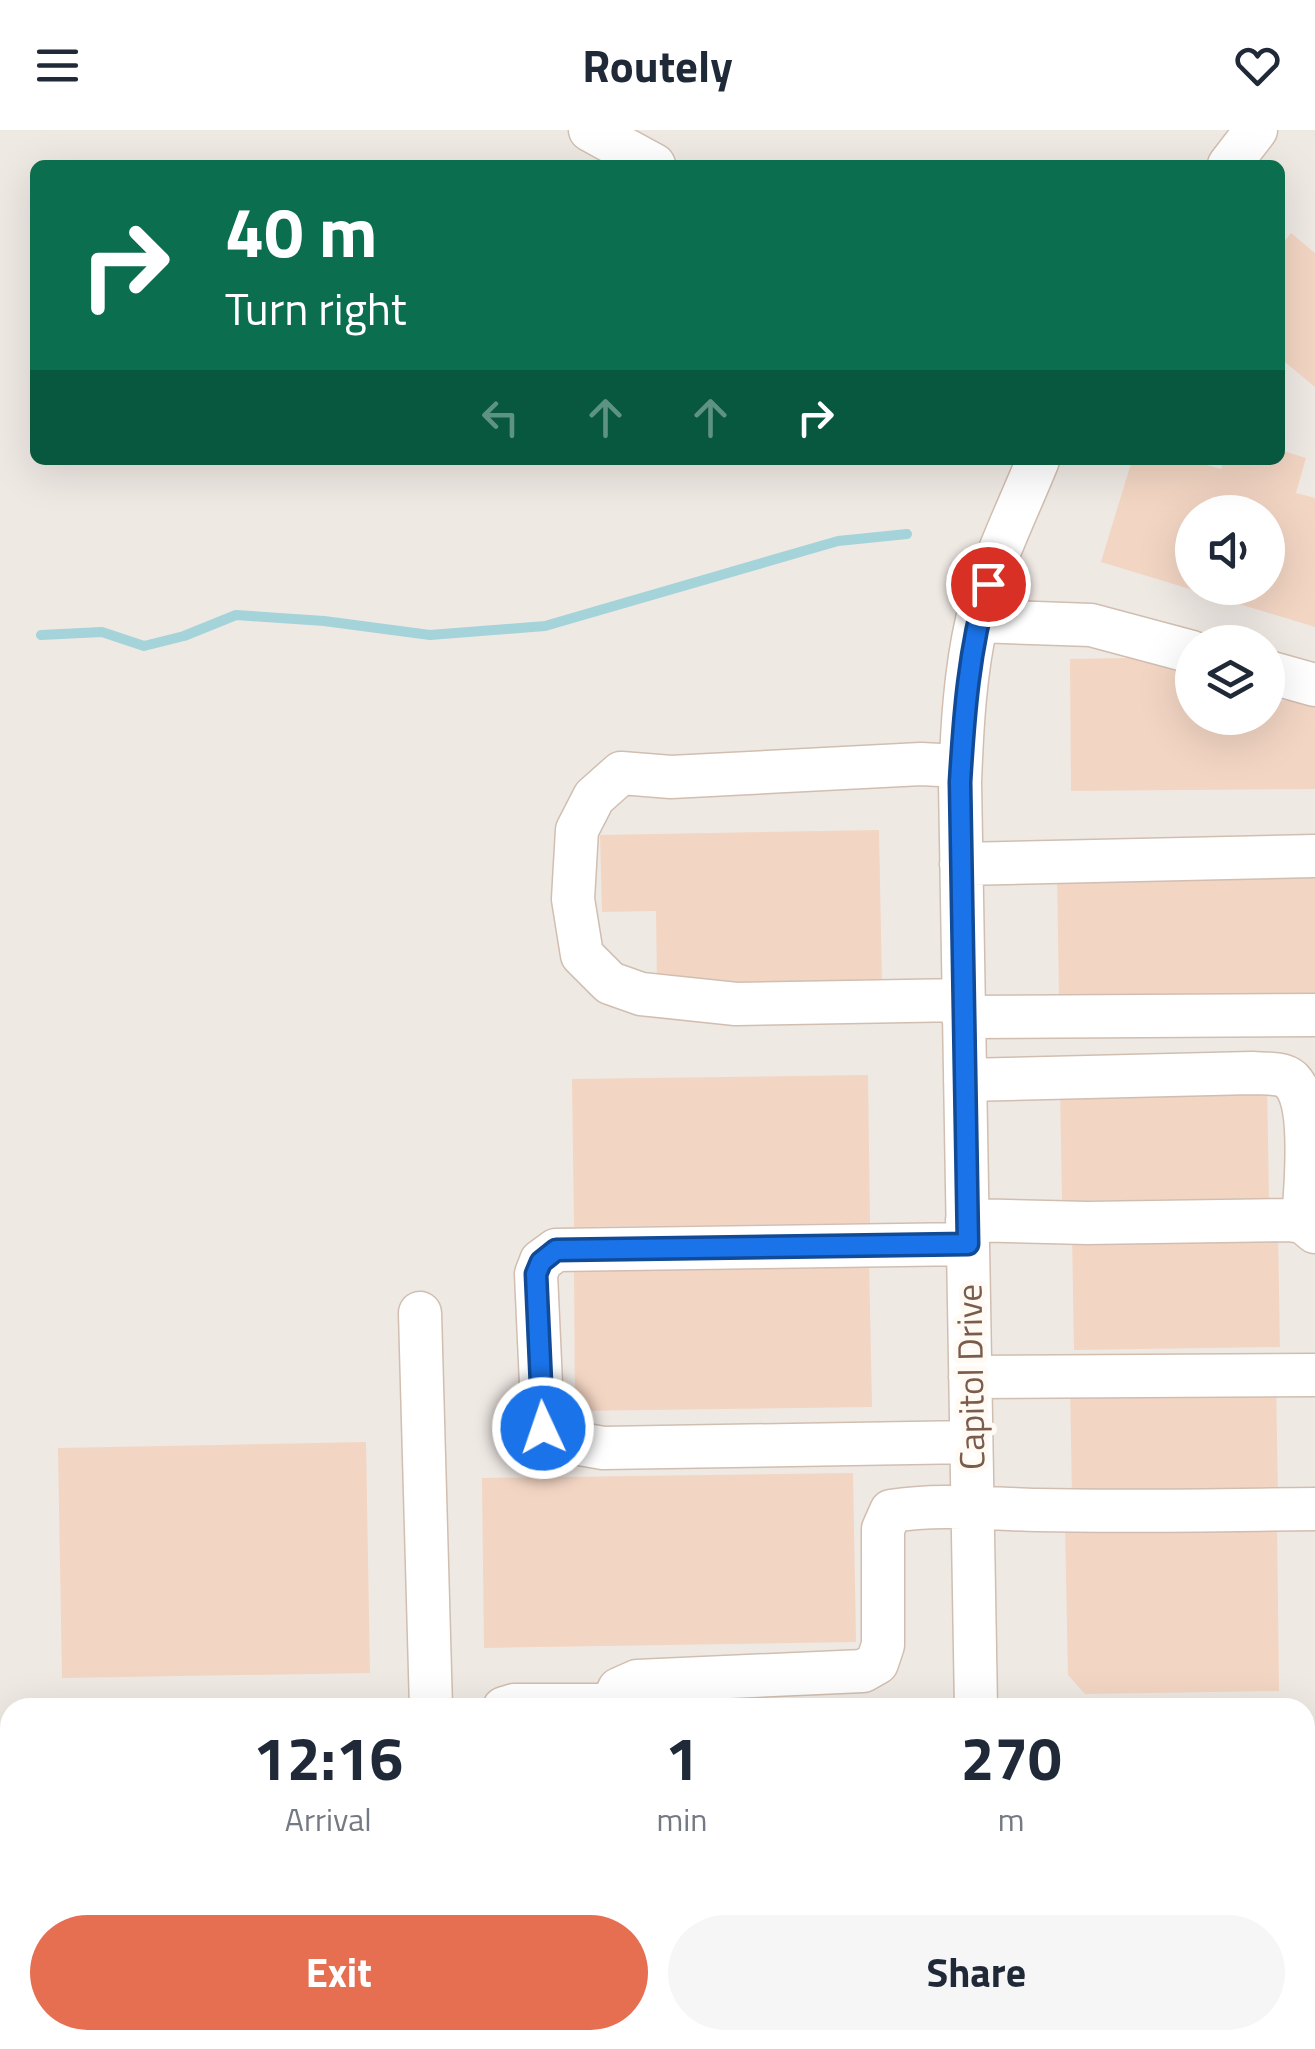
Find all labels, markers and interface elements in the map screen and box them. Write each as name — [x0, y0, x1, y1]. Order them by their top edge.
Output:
text: Routely — [582, 31, 733, 99]
icon: menu — [30, 38, 85, 93]
icon: heart — [1230, 38, 1285, 93]
text: 40 m — [225, 178, 378, 284]
icon: right — [60, 200, 190, 330]
text: Turn right — [225, 274, 407, 342]
icon: left — [473, 390, 528, 445]
icon: ahead — [578, 390, 633, 445]
icon: ahead — [683, 390, 738, 445]
icon: right — [788, 390, 843, 445]
map controls — [1175, 495, 1285, 735]
button: sound — [1175, 495, 1285, 605]
pin — [946, 542, 1031, 627]
icon: arrive — [961, 557, 1016, 612]
button: layers — [1175, 625, 1285, 735]
street label: Capitol Drive — [941, 1284, 999, 1470]
position arrow — [491, 1376, 595, 1480]
text: 12:16 — [253, 1712, 403, 1803]
text: 1 — [665, 1712, 699, 1803]
text: 270 — [961, 1712, 1062, 1803]
text: Arrival — [285, 1795, 372, 1843]
text: min — [656, 1795, 707, 1843]
text: m — [998, 1795, 1025, 1843]
button: Exit — [30, 1915, 648, 2030]
button: Share — [668, 1915, 1285, 2030]

